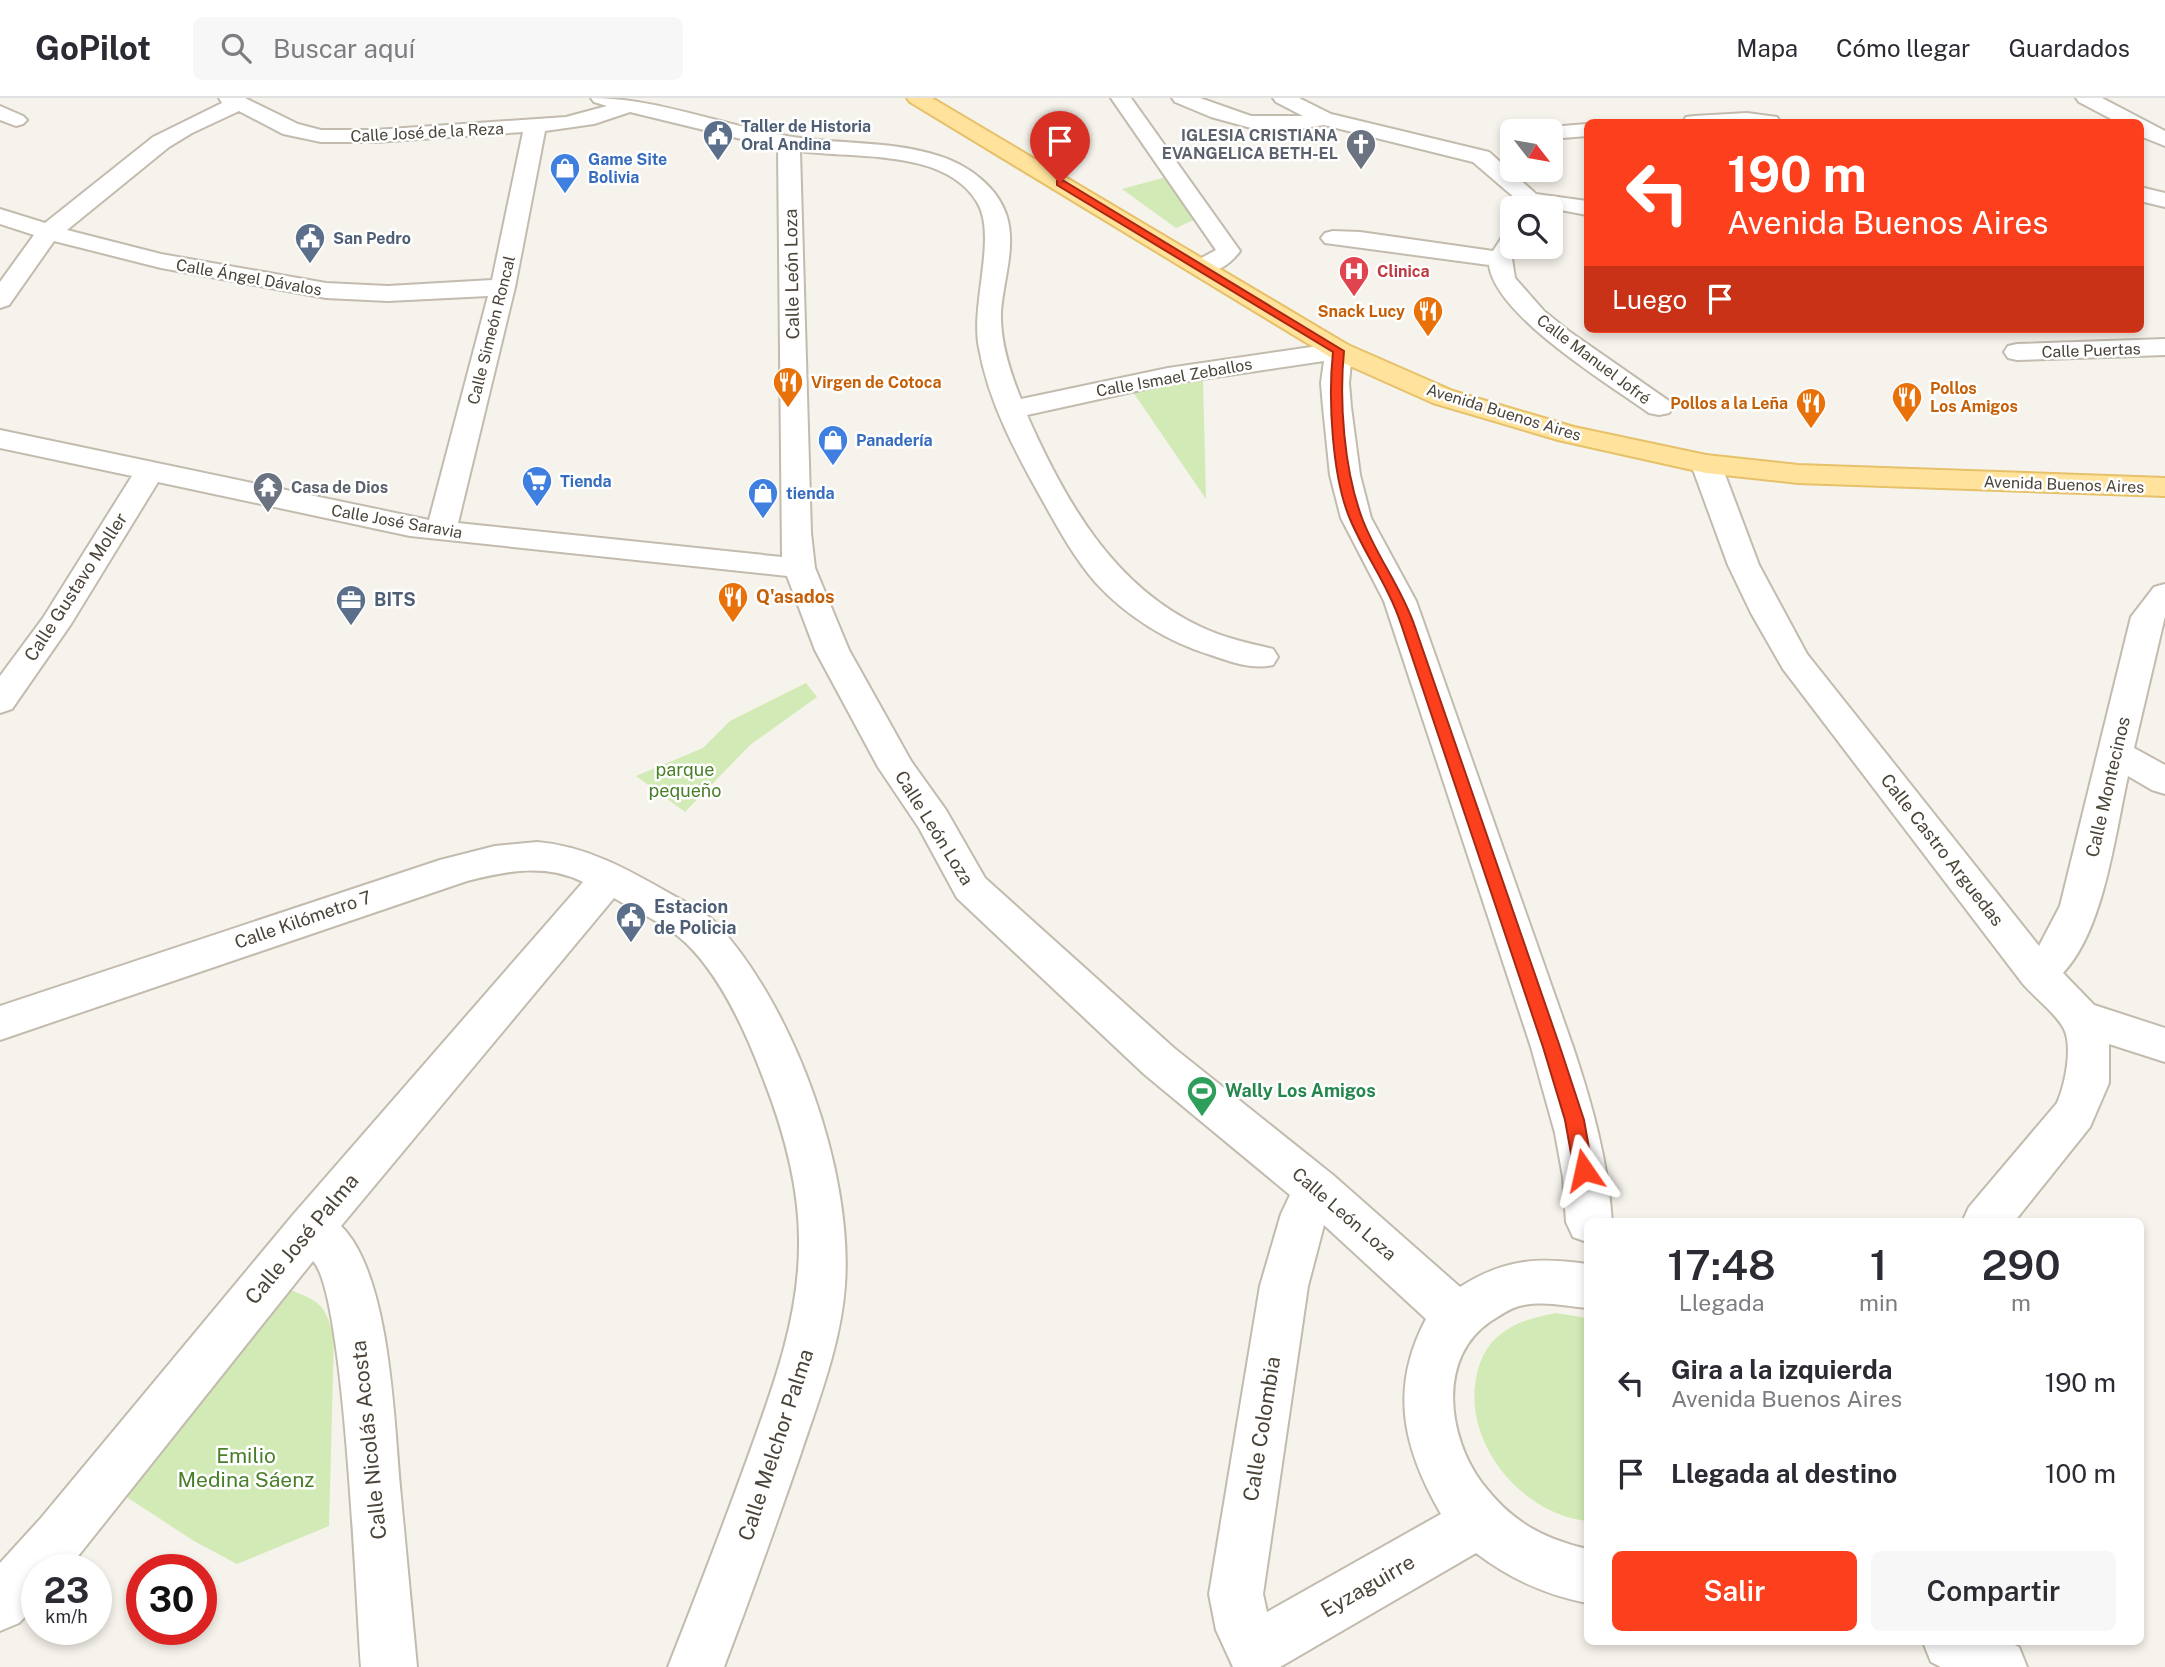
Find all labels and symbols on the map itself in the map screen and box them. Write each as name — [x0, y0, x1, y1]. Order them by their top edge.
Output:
pin — [1030, 111, 1090, 183]
place label: Taller de Historia Oral Andina — [741, 117, 871, 154]
public building icon: Taller de Historia Oral Andina — [701, 118, 735, 162]
street label: Calle José de la Reza — [350, 119, 504, 146]
north arrow — [1500, 119, 1563, 182]
place label: IGLESIA CRISTIANA EVANGELICA BETH-EL — [1162, 126, 1338, 163]
church icon: IGLESIA CRISTIANA EVANGELICA BETH-EL — [1344, 127, 1378, 171]
place label: Game Site Bolivia — [588, 150, 667, 187]
shop icon: Game Site Bolivia — [548, 151, 582, 195]
street label: Calle León Loza — [780, 208, 803, 340]
public building icon: San Pedro — [293, 221, 327, 265]
place label: San Pedro — [333, 229, 411, 248]
street label: Calle Ángel Dávalos — [175, 254, 323, 300]
street label: Calle Simeón Roncal — [464, 254, 519, 406]
hospital icon: Clinica — [1337, 254, 1371, 298]
place label: Clinica — [1377, 262, 1430, 281]
restaurant icon: Snack Lucy — [1411, 294, 1445, 338]
place label: Snack Lucy — [1317, 302, 1405, 321]
street label: Calle Manuel Jofré — [1533, 310, 1654, 408]
street label: Calle Puertas — [2041, 339, 2141, 362]
street label: Calle Ismael Zeballos — [1095, 354, 1254, 401]
restaurant icon: Virgen de Cotoca — [771, 365, 805, 409]
place label: Virgen de Cotoca — [811, 373, 941, 392]
place label: Pollos Los Amigos — [1930, 379, 2018, 416]
street label: Avenida Buenos Aires — [1424, 380, 1583, 445]
restaurant icon: Pollos Los Amigos — [1890, 380, 1924, 424]
restaurant icon: Pollos a la Leña — [1794, 386, 1828, 430]
place label: Pollos a la Leña — [1670, 394, 1788, 413]
shop icon: Panadería — [816, 423, 850, 467]
place label: Panadería — [856, 431, 933, 450]
supermarket icon: Tienda — [520, 464, 554, 508]
temple icon: Casa de Dios — [251, 470, 285, 514]
place label: Tienda — [560, 472, 612, 491]
street label: Avenida Buenos Aires — [1983, 472, 2145, 497]
shop icon: tienda — [746, 476, 780, 520]
place label: Casa de Dios — [291, 478, 388, 497]
place label: tienda — [786, 484, 834, 503]
street label: Calle José Saravia — [330, 501, 464, 542]
street label: Calle Gustavo Moller — [20, 509, 131, 665]
restaurant icon: Q'asados — [716, 580, 750, 624]
office icon: BITS — [334, 583, 368, 627]
place label: Q'asados — [756, 586, 834, 607]
place label: BITS — [374, 589, 416, 610]
street label: Calle Montecinos — [2081, 715, 2134, 859]
park label: parque pequeño — [649, 759, 721, 801]
street label: Calle León Loza — [891, 767, 978, 889]
street label: Calle Castro Arguedas — [1877, 770, 2008, 930]
street label: Calle Kilómetro 7 — [232, 886, 374, 953]
place label: Estacion de Policia — [654, 896, 737, 938]
public building icon: Estacion de Policia — [614, 900, 648, 944]
sports icon: Wally Los Amigos — [1185, 1074, 1219, 1118]
place label: Wally Los Amigos — [1225, 1080, 1376, 1101]
position arrow — [1547, 1133, 1621, 1207]
street label: Calle León Loza — [1288, 1163, 1401, 1264]
street label: Calle José Palma — [240, 1168, 364, 1309]
street label: Calle Nicolás Acosta — [346, 1339, 391, 1541]
street label: Calle Melchor Palma — [733, 1346, 818, 1544]
street label: Calle Colombia — [1238, 1355, 1285, 1503]
park label: Emilio Medina Sáenz — [178, 1443, 314, 1492]
street label: Eyzaguirre — [1316, 1549, 1419, 1622]
speed limit sign: 30 — [126, 1554, 217, 1645]

